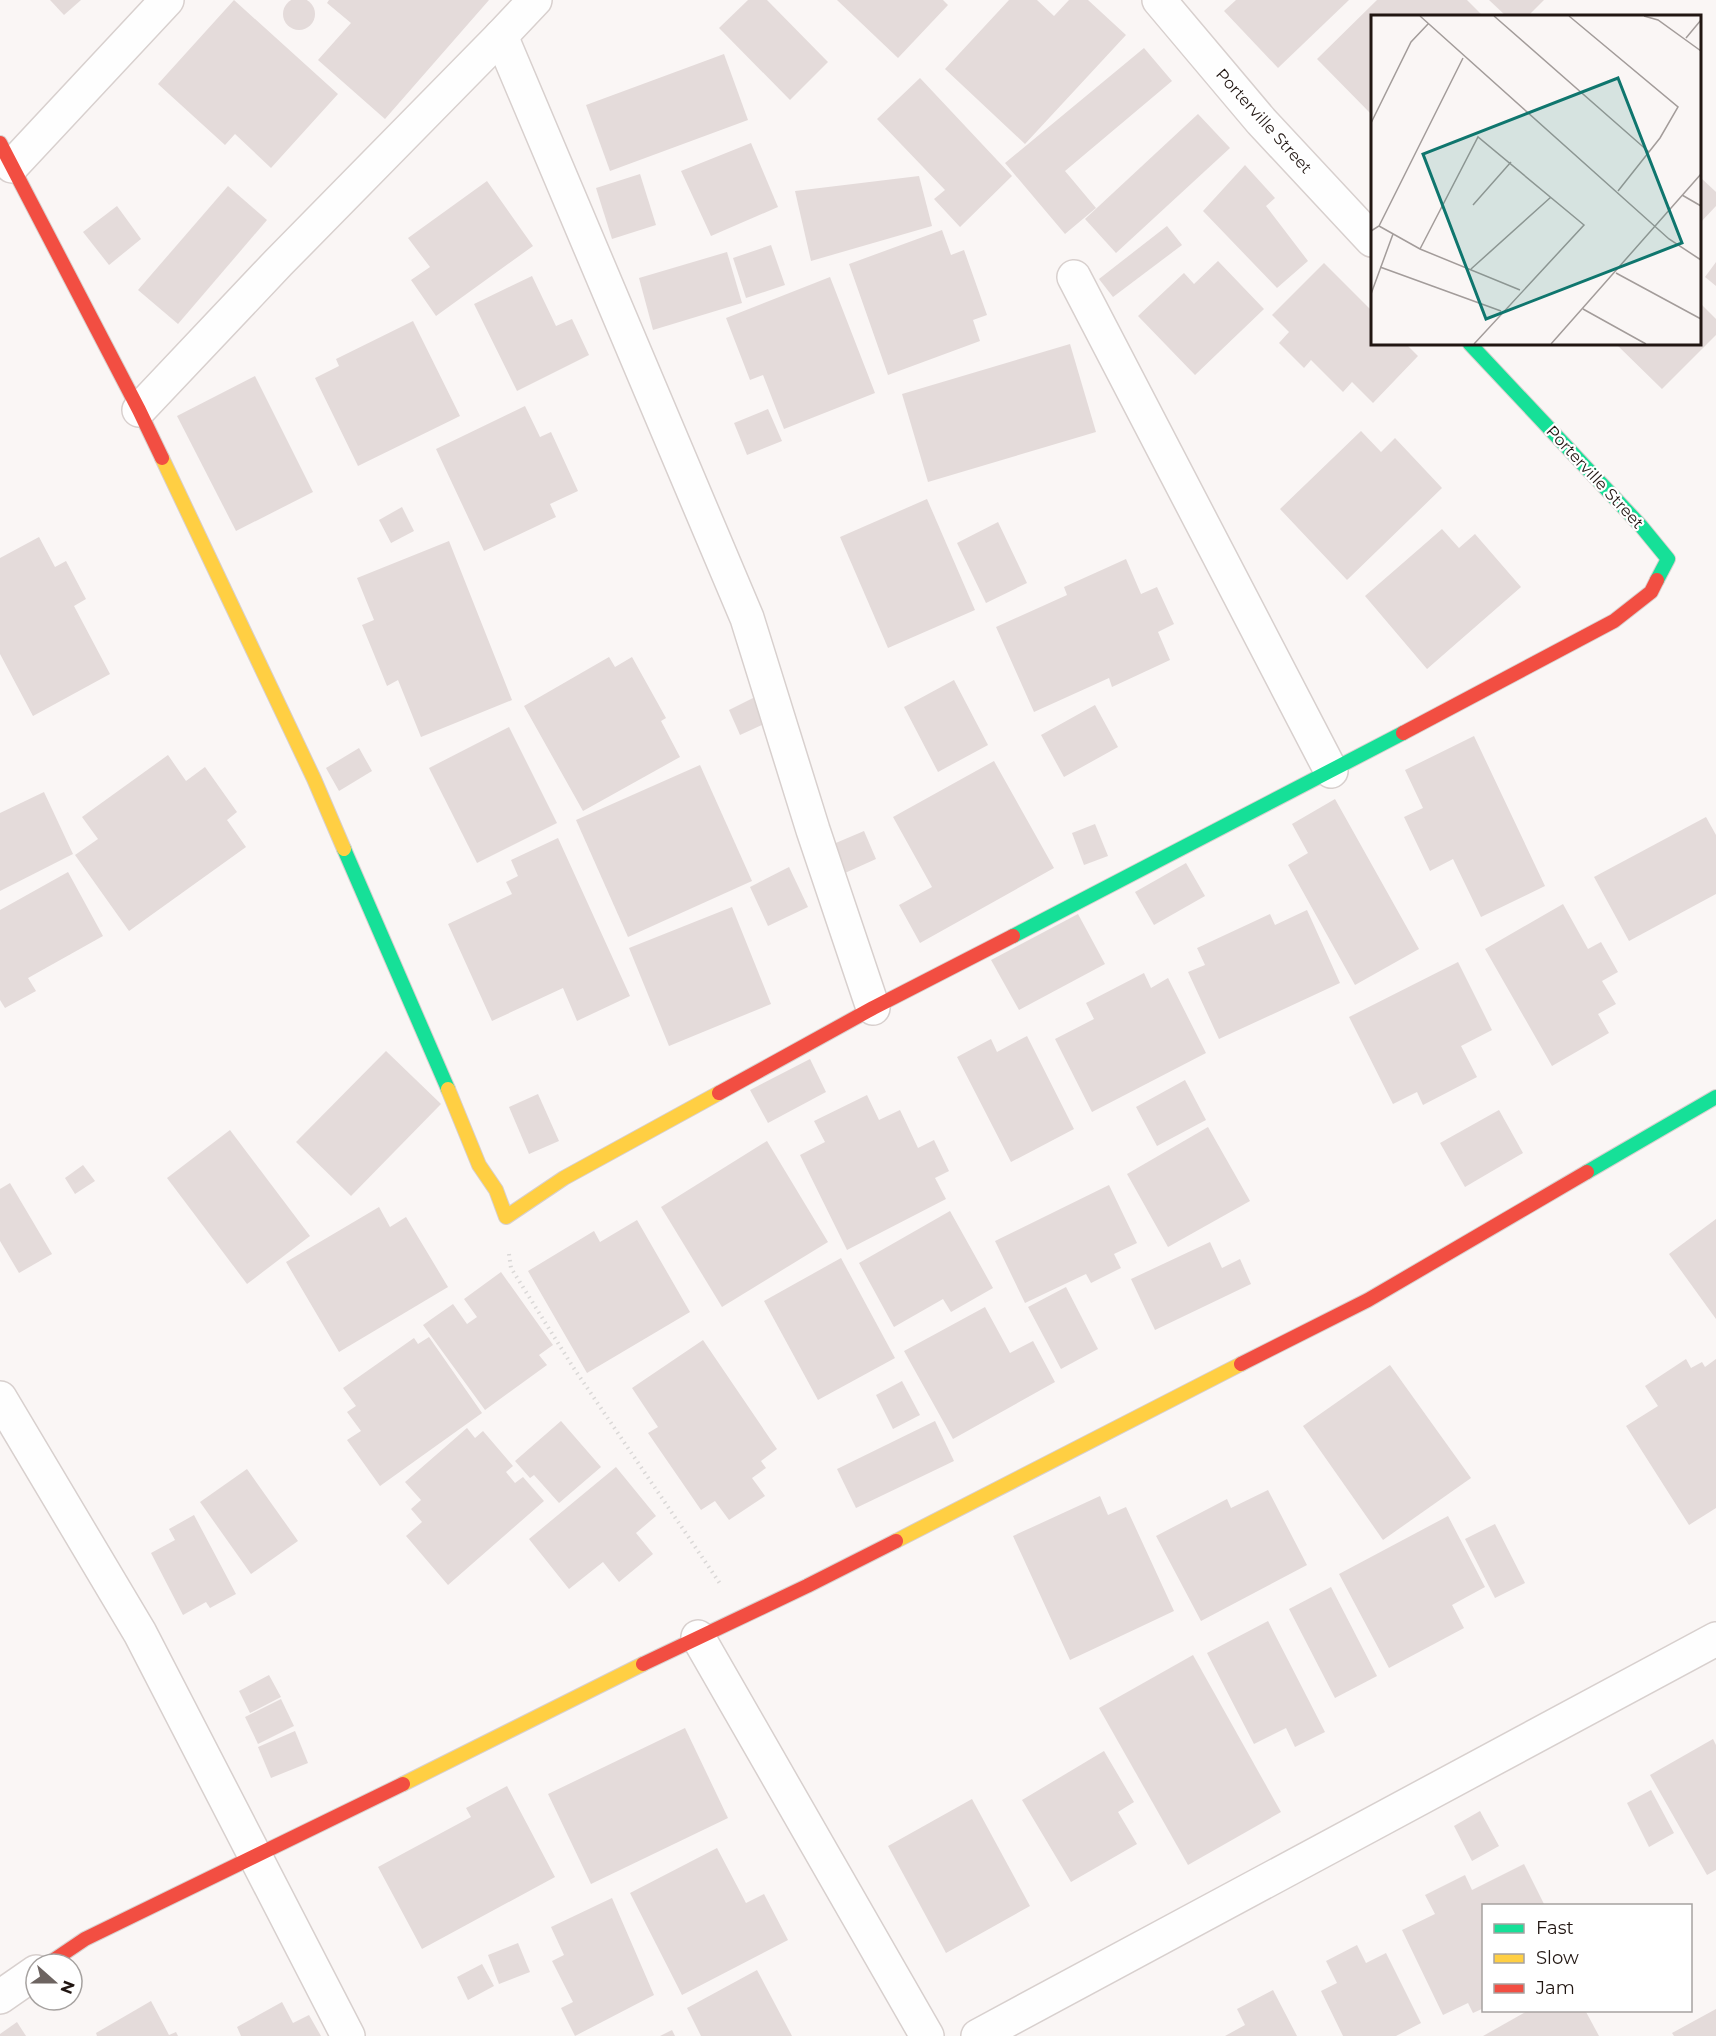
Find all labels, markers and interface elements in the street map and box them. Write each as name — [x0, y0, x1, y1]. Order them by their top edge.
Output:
inset map — [1371, 15, 1701, 345]
street label: Porterville Street — [1212, 65, 1316, 178]
street label: Porterville Street — [1542, 421, 1648, 533]
legend — [1482, 1904, 1692, 2012]
text: Fast — [1536, 1917, 1574, 1939]
text: Slow — [1536, 1947, 1579, 1969]
north arrow — [24, 1952, 84, 2012]
text: Jam — [1535, 1977, 1575, 1999]
text: N — [56, 1978, 79, 1997]

